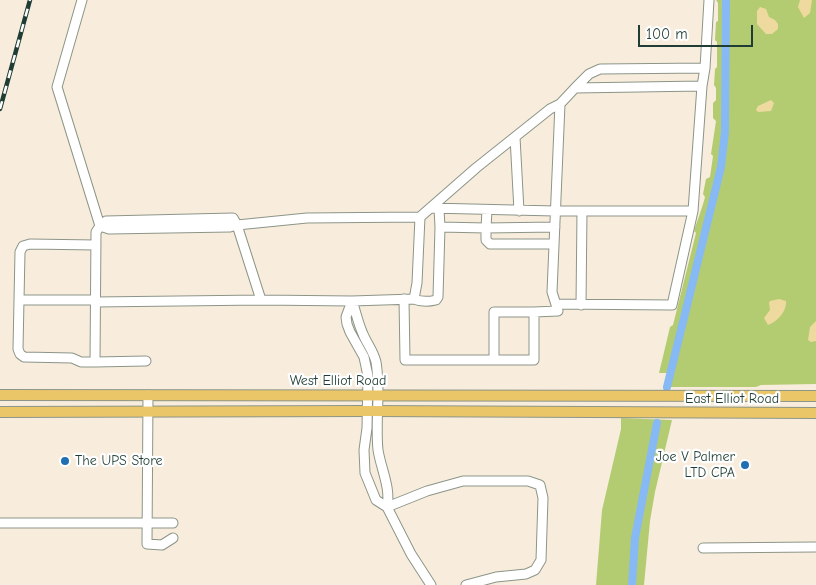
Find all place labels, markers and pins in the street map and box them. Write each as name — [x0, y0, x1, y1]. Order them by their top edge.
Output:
place label: Joe V Palmer LTD CPA — [656, 449, 735, 482]
place label: The UPS Store — [75, 453, 162, 469]
marker: The UPS Store — [59, 455, 71, 467]
marker: Joe V Palmer LTD CPA — [739, 459, 751, 471]

